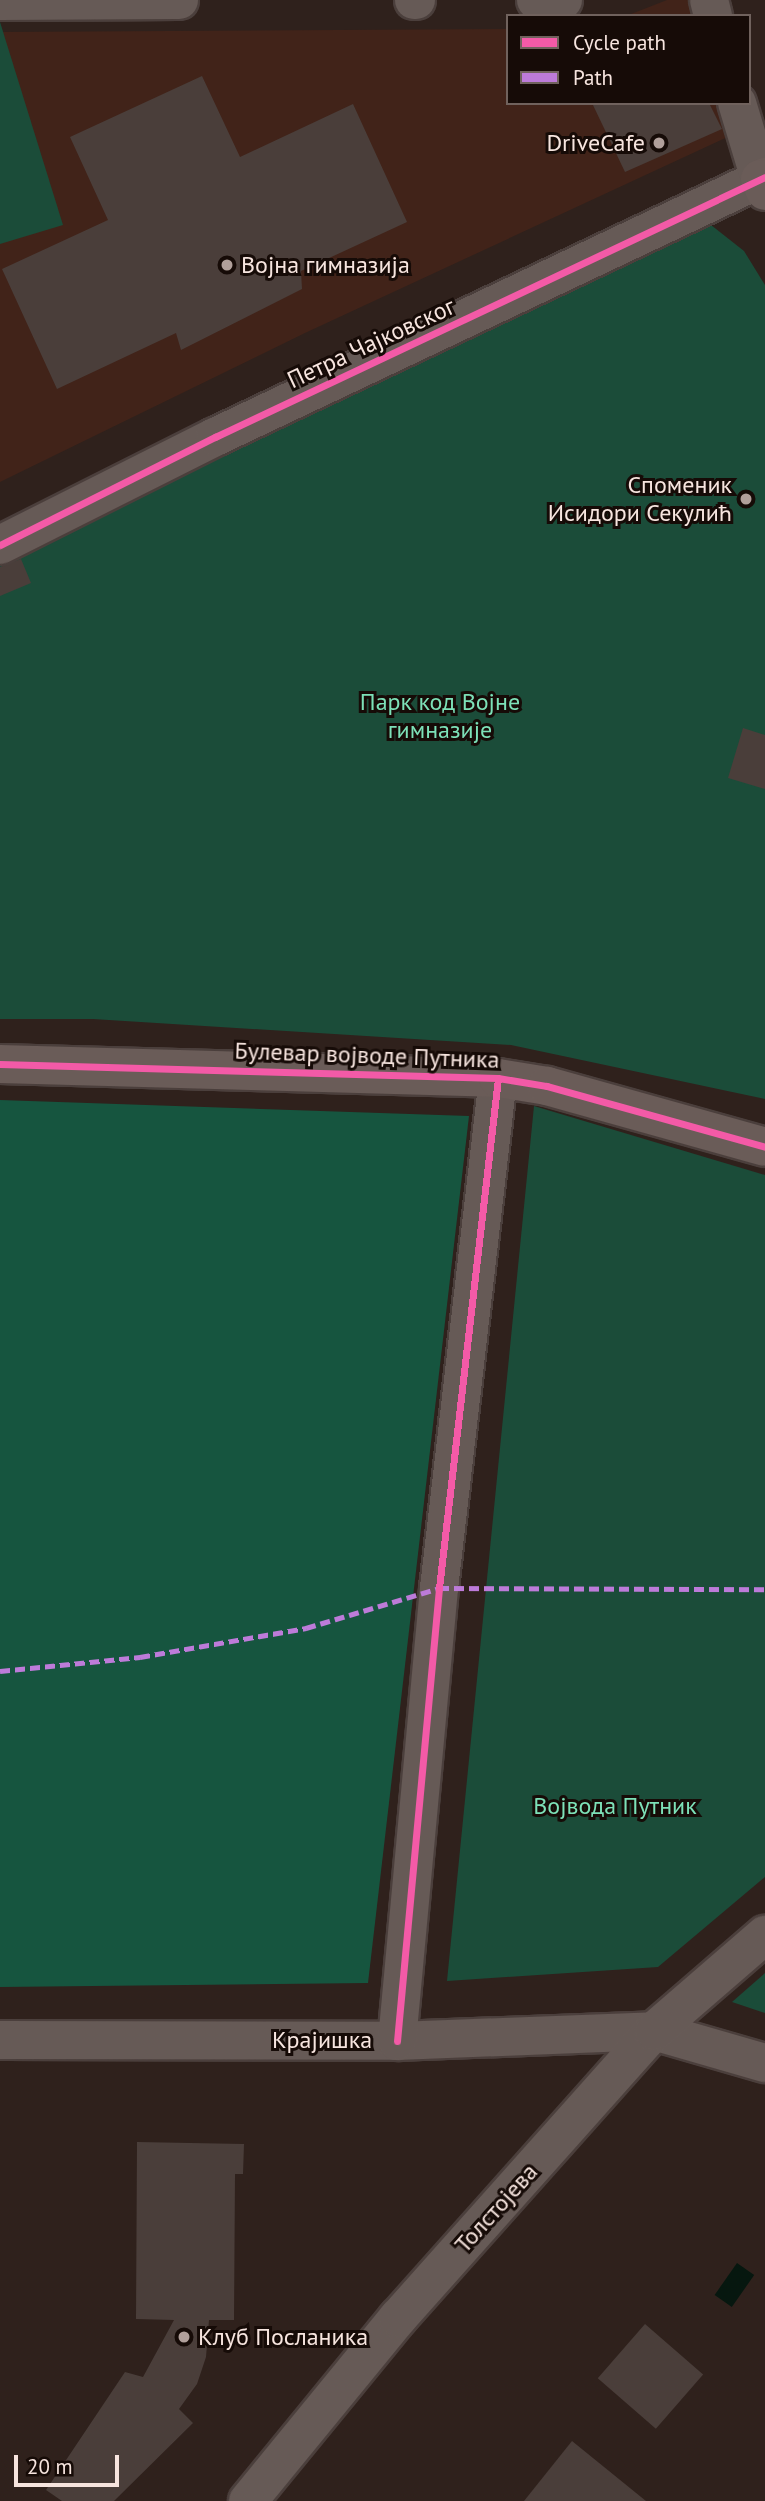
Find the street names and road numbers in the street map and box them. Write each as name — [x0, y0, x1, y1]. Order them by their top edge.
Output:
street label: Петра Чајковског — [283, 292, 459, 394]
street label: Булевар војводе Путника — [234, 1036, 500, 1074]
street label: Крајишка — [272, 2026, 372, 2054]
street label: Толстојева — [448, 2157, 544, 2259]

